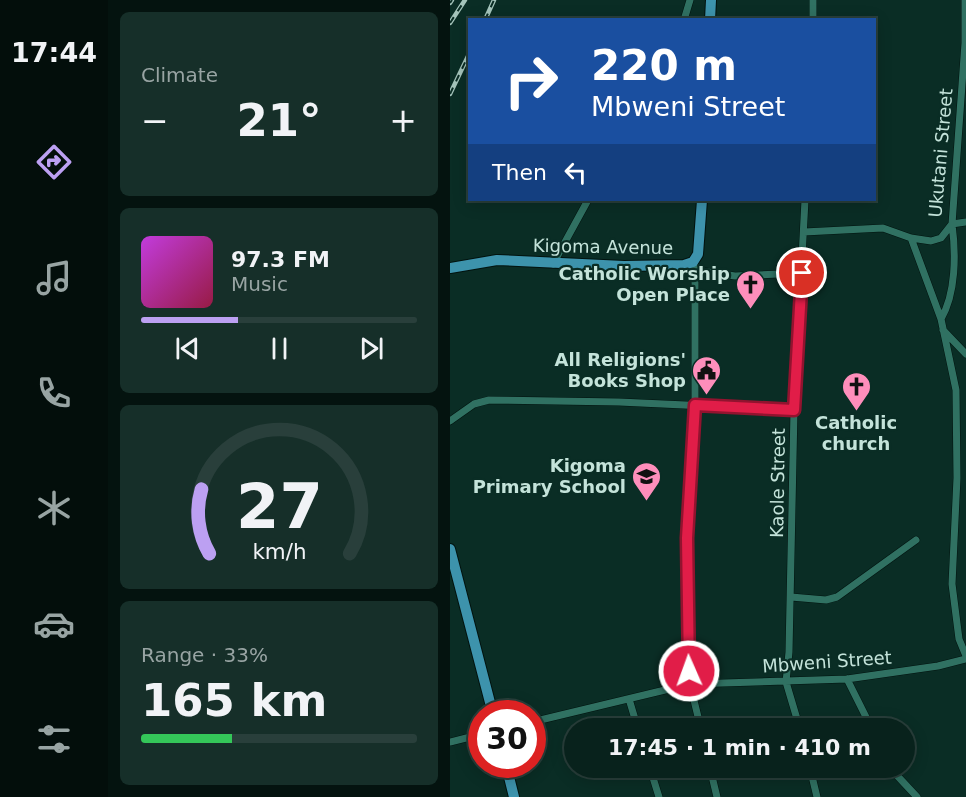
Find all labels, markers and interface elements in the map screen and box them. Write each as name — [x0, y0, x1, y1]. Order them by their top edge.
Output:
text: 17:44 — [11, 37, 97, 68]
text: 220 m — [591, 41, 737, 90]
icon: right — [492, 42, 570, 120]
text: Climate — [141, 63, 218, 87]
street label: Ukutani Street — [924, 88, 957, 218]
text: Mbweni Street — [591, 91, 785, 122]
text: 21° — [236, 94, 322, 147]
text: − — [141, 101, 169, 140]
text: + — [389, 101, 417, 140]
icon: directions — [33, 141, 75, 183]
icon: left — [559, 156, 592, 189]
text: Then — [492, 160, 547, 185]
street label: Kigoma Avenue — [533, 235, 673, 258]
text: 97.3 FM — [231, 247, 330, 272]
pin — [776, 247, 827, 298]
icon: arrive — [785, 256, 818, 289]
icon: music — [33, 257, 75, 299]
place label: Catholic Worship Open Place — [559, 263, 730, 305]
church icon: Catholic Worship Open Place — [735, 268, 767, 310]
text: Music — [231, 272, 288, 296]
icon: previous — [171, 332, 204, 365]
icon: pause — [263, 332, 296, 365]
icon: next — [355, 332, 388, 365]
place label: All Religions' Books Shop — [555, 349, 686, 391]
public building icon: All Religions' Books Shop — [691, 354, 723, 396]
church icon: Catholic church — [840, 370, 872, 412]
icon: phone — [33, 372, 75, 414]
place label: Catholic church — [815, 412, 897, 454]
street label: Kaole Street — [766, 428, 789, 538]
place label: Kigoma Primary School — [473, 455, 626, 497]
school or university icon: Kigoma Primary School — [631, 460, 663, 502]
text: 27 — [236, 470, 322, 543]
icon: climate — [33, 487, 75, 529]
text: km/h — [252, 539, 306, 564]
icon: car — [33, 603, 75, 645]
position arrow — [657, 639, 721, 703]
text: Range · 33% — [141, 643, 268, 667]
street label: Mbweni Street — [762, 647, 892, 676]
text: 165 km — [141, 674, 327, 727]
speed limit sign: 30 — [468, 700, 546, 778]
icon: filters — [33, 718, 75, 760]
text: 17:45 · 1 min · 410 m — [608, 735, 871, 760]

